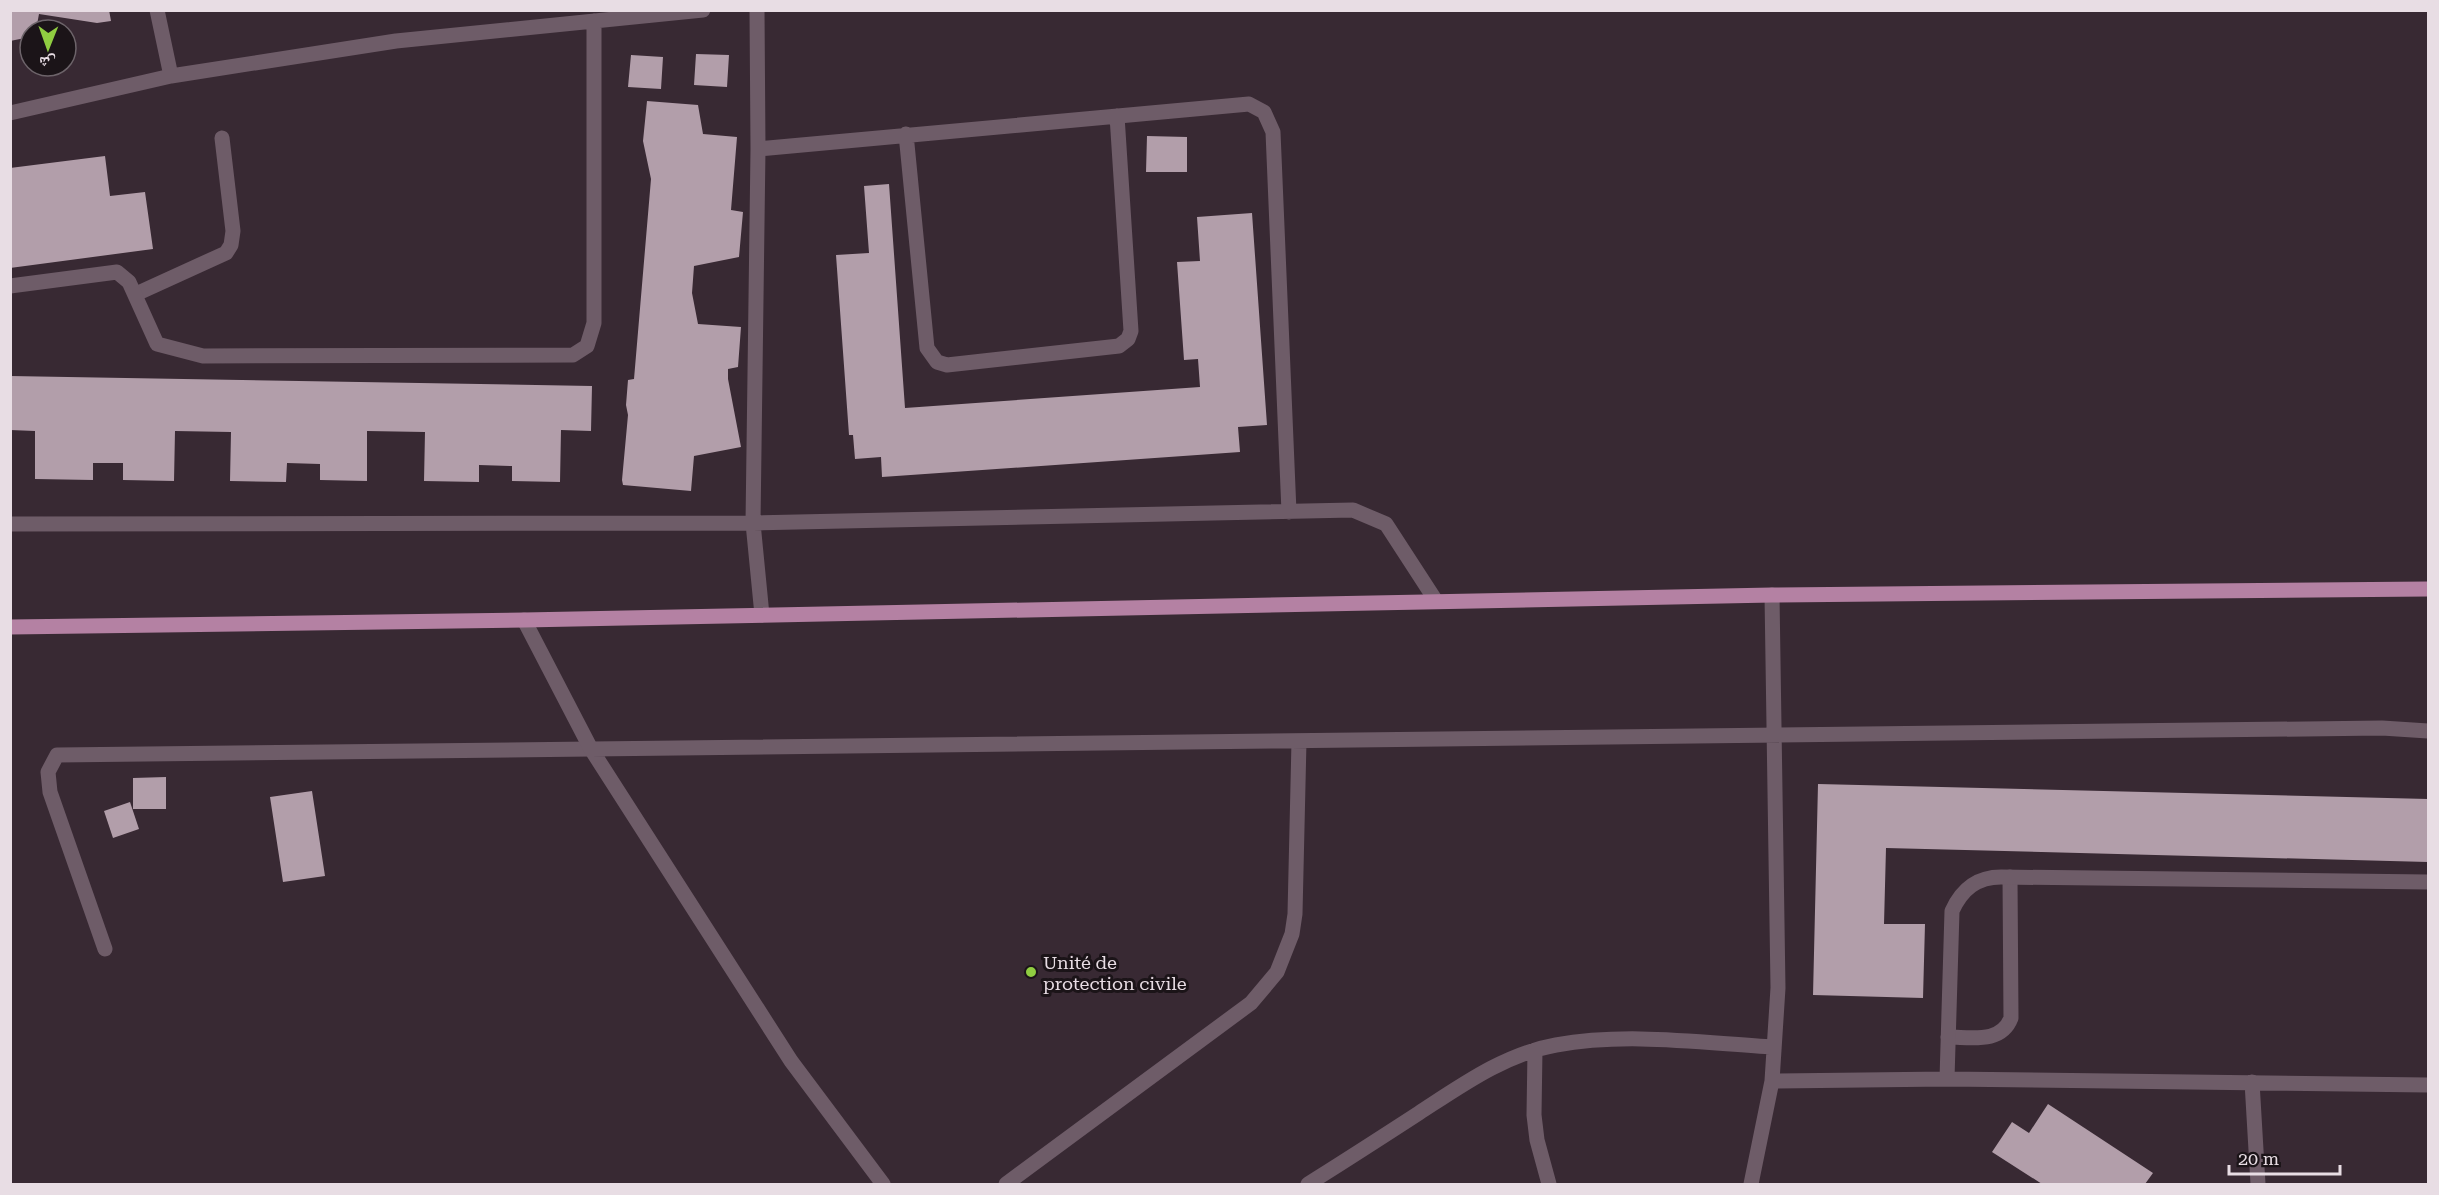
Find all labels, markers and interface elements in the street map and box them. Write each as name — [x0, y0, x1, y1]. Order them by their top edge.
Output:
north arrow — [18, 18, 78, 78]
text: ش — [39, 53, 56, 72]
place label: Unité de protection civile — [1043, 952, 1187, 994]
marker: Unité de protection civile — [1024, 965, 1038, 979]
scale bar — [2229, 1138, 2340, 1176]
text: 20 m — [2238, 1148, 2279, 1169]

